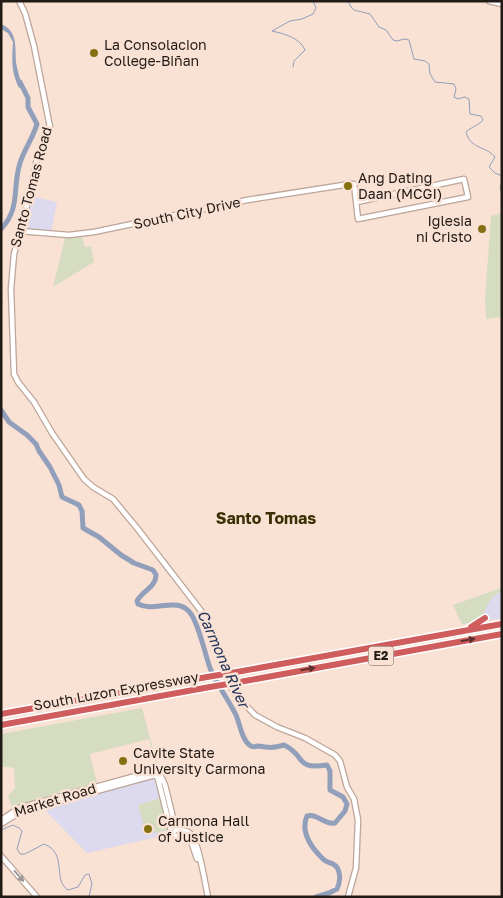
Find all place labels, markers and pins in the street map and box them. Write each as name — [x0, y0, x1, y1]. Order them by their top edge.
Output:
place label: La Consolacion College-Biñan — [104, 36, 207, 69]
marker: La Consolacion College-Biñan — [88, 47, 100, 59]
place label: Ang Dating Daan (MCGI) — [358, 169, 442, 202]
marker: Ang Dating Daan (MCGI) — [342, 180, 354, 192]
place label: Iglesia ni Cristo — [416, 212, 472, 245]
marker: Iglesia ni Cristo — [476, 223, 488, 235]
place label: Cavite State University Carmona — [133, 744, 265, 777]
marker: Cavite State University Carmona — [117, 755, 129, 767]
place label: Carmona Hall of Justice — [158, 812, 249, 845]
marker: Carmona Hall of Justice — [142, 823, 154, 835]

